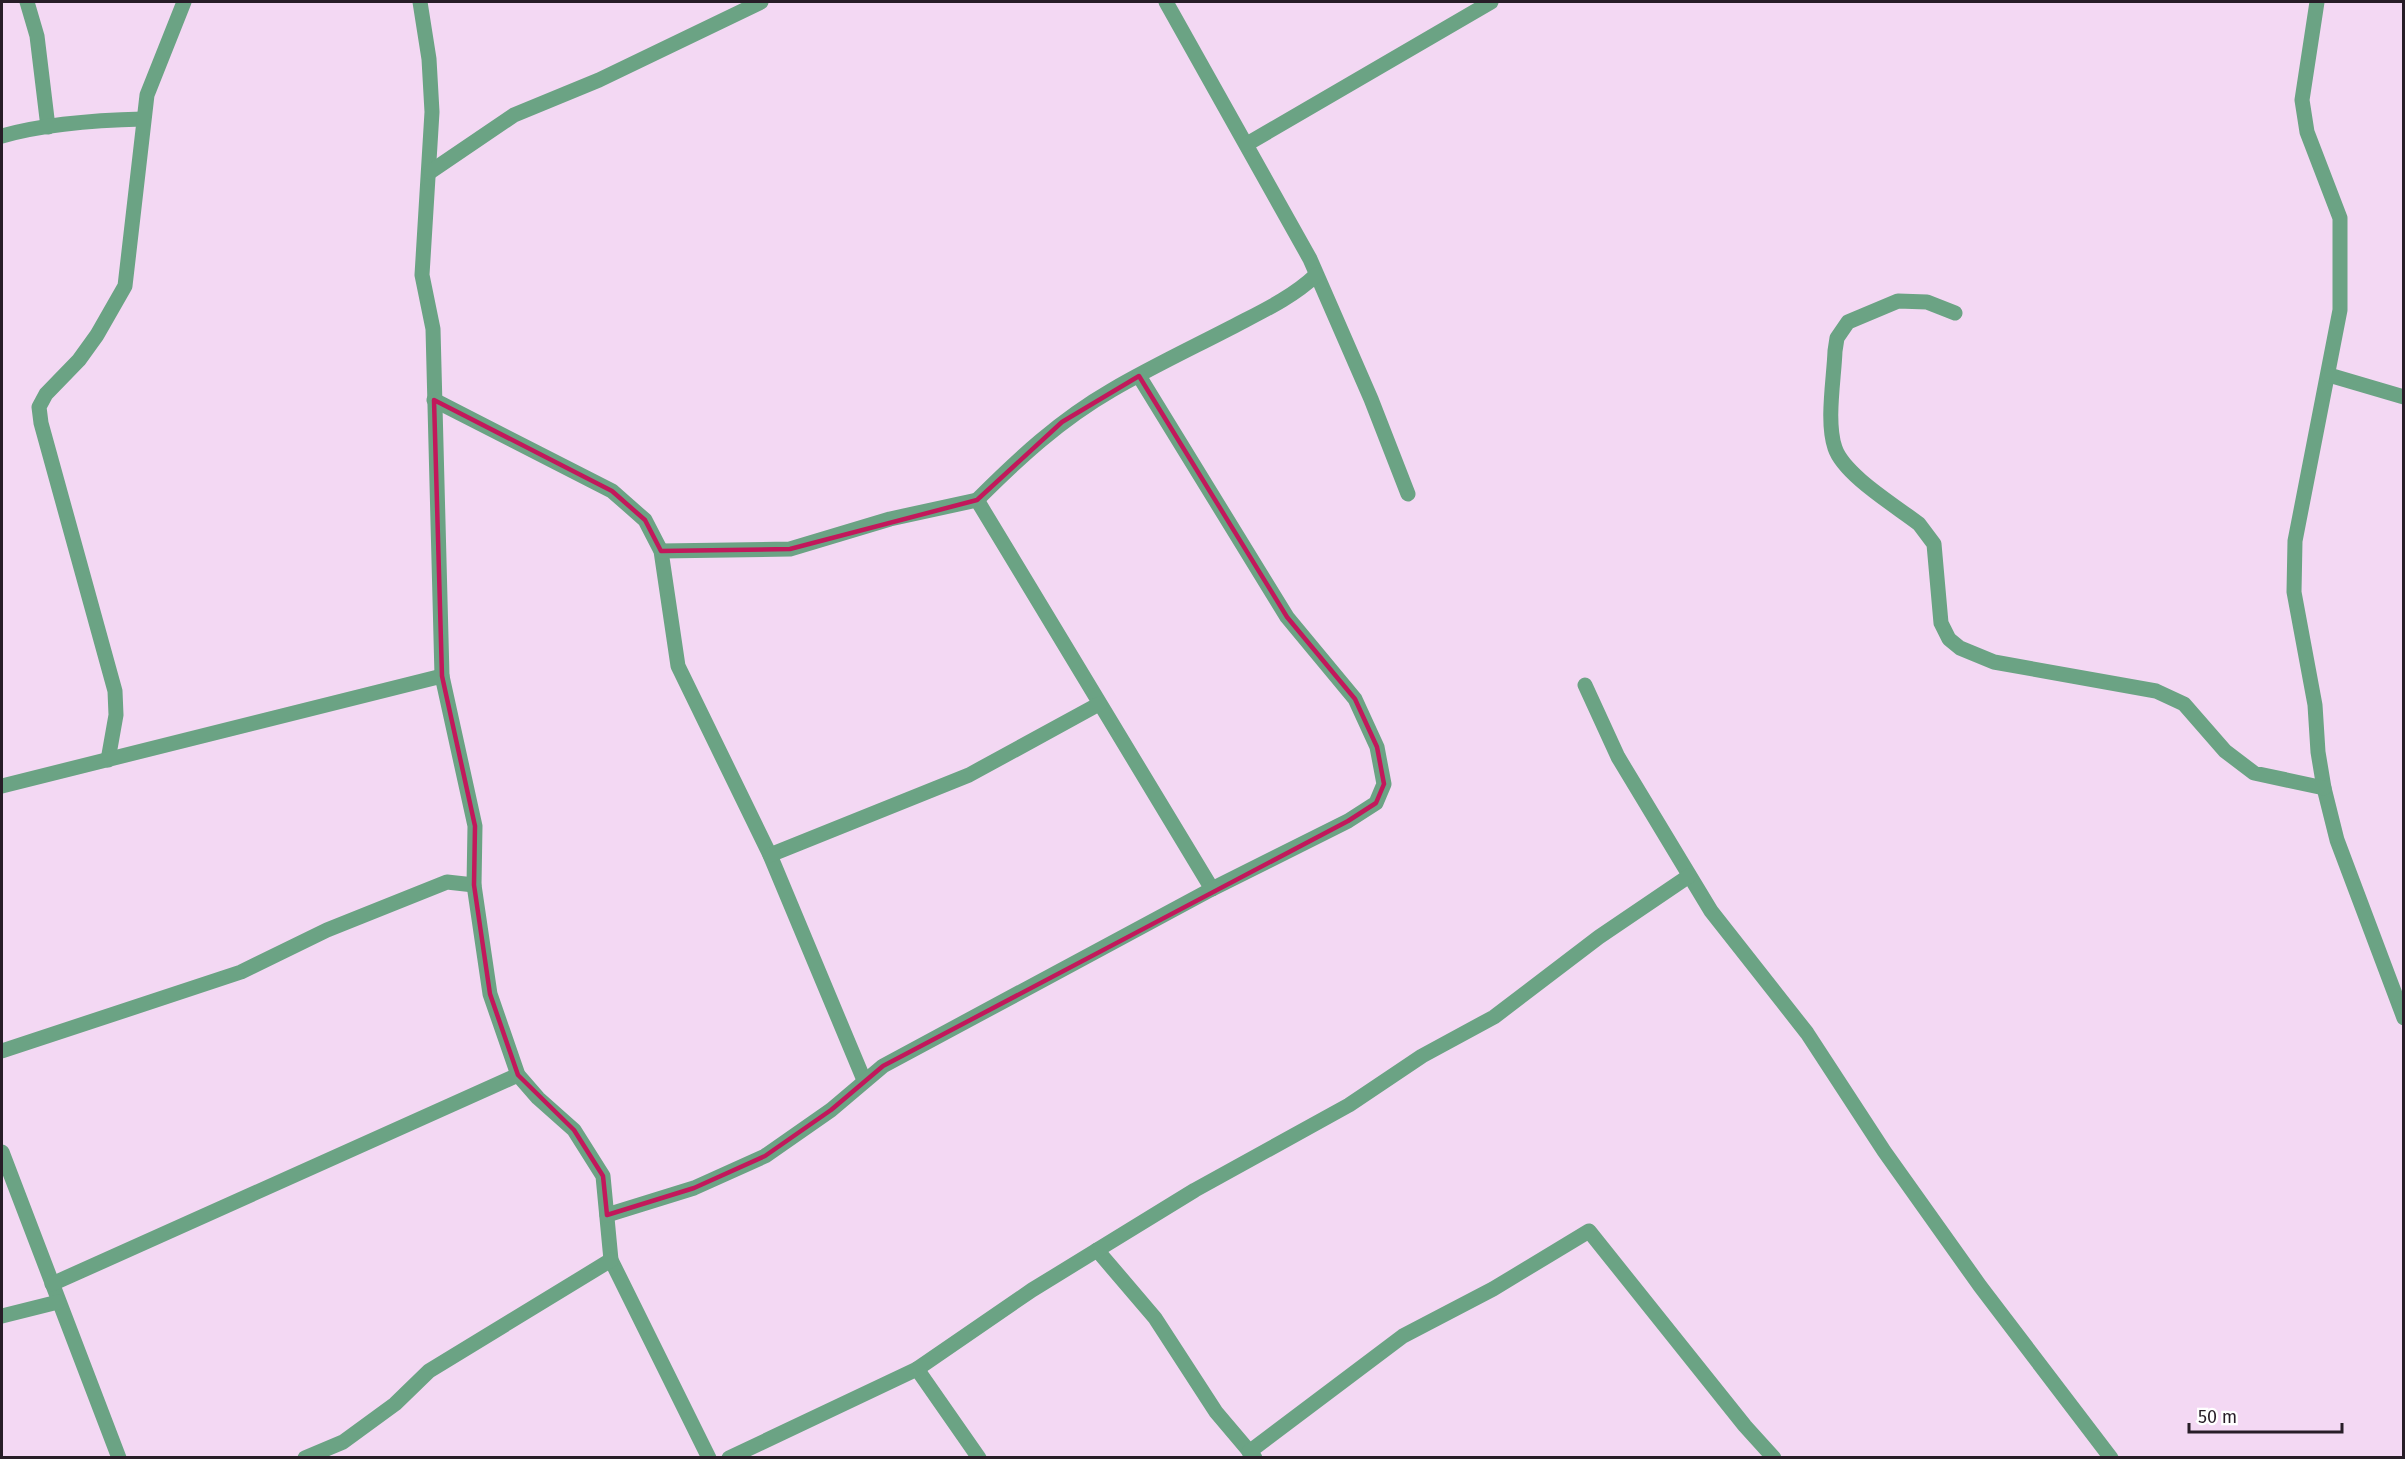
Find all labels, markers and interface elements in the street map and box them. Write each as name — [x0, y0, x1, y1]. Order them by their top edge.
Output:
scale bar — [2189, 1396, 2342, 1434]
text: 50 m — [2198, 1406, 2237, 1428]

